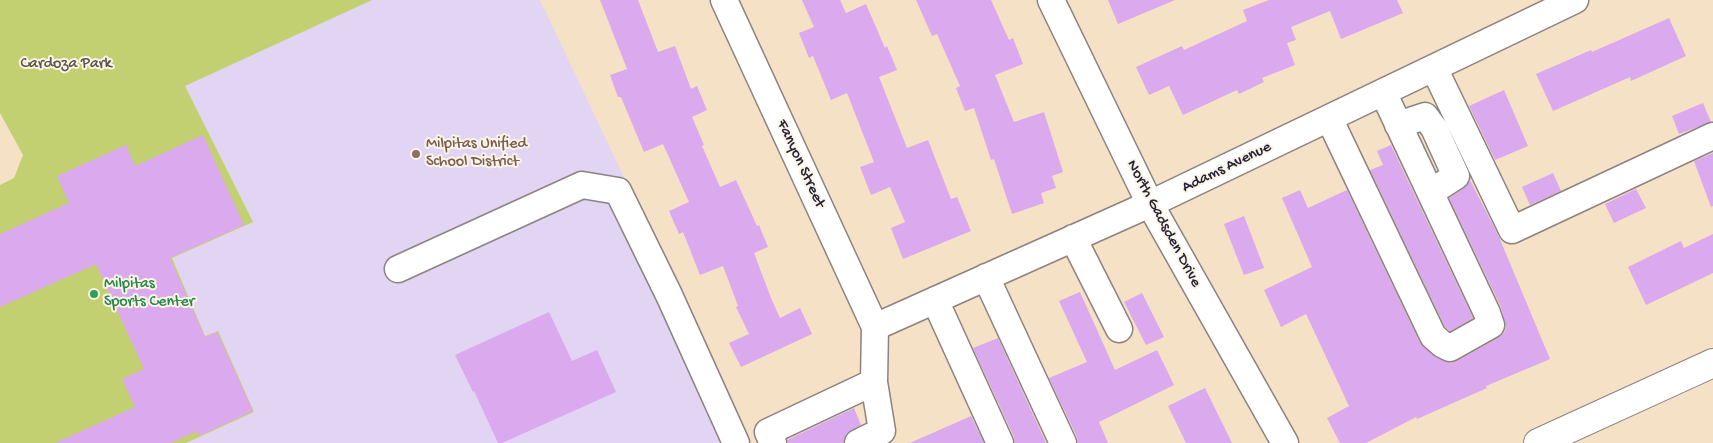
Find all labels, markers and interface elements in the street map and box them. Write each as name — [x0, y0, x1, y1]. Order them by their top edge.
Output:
park label: Cardoza Park — [20, 55, 112, 75]
street label: Fanyon Street — [771, 117, 829, 211]
place label: Milpitas Unified School District — [426, 135, 527, 173]
street label: Adams Avenue — [1179, 138, 1275, 198]
marker: Milpitas Unified School District — [410, 148, 422, 160]
street label: North Gadsden Drive — [1121, 157, 1205, 291]
place label: Milpitas Sports Center — [104, 275, 194, 313]
marker: Milpitas Sports Center — [88, 288, 100, 300]

